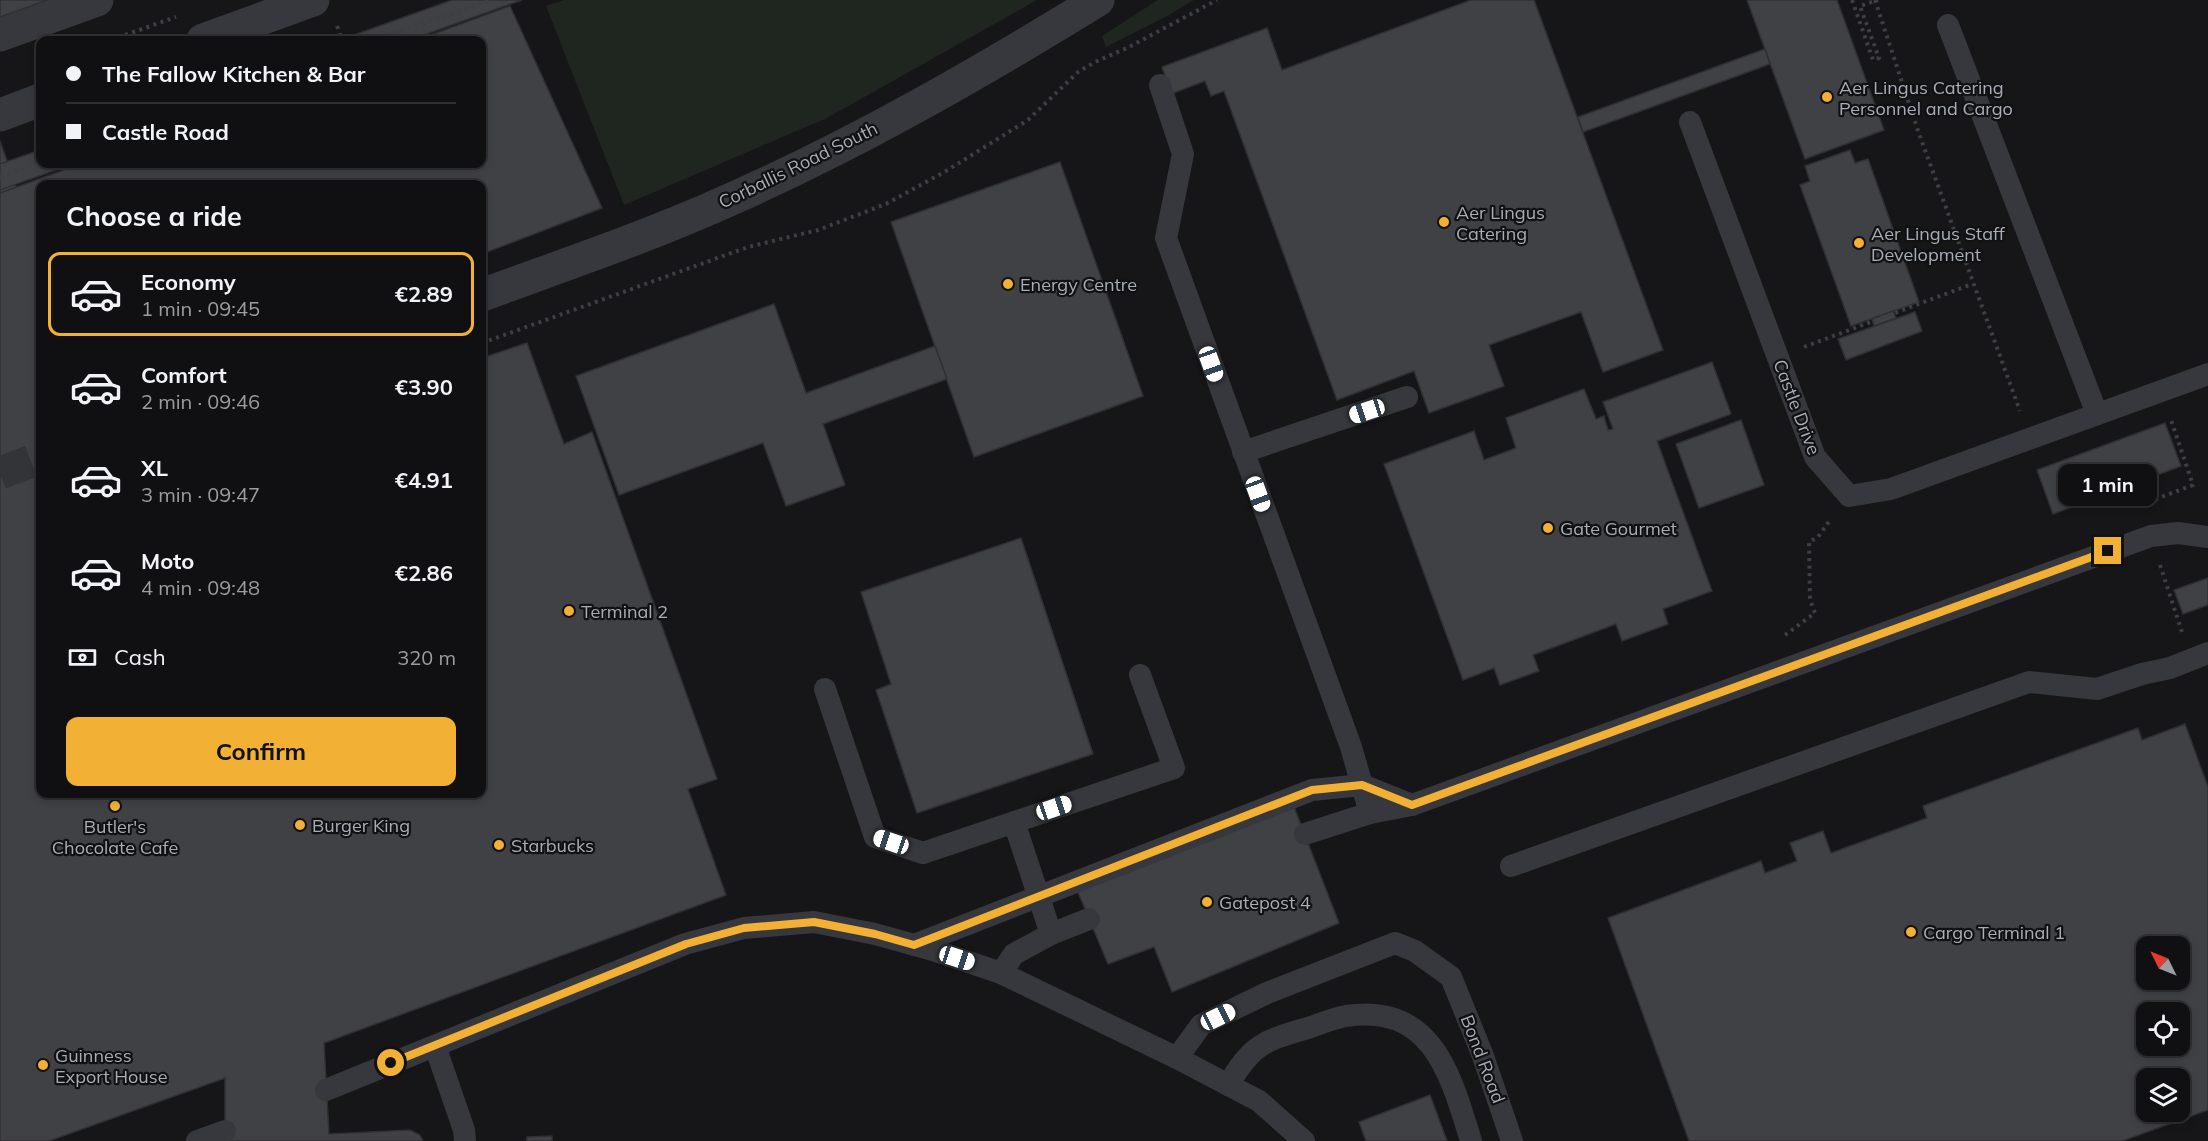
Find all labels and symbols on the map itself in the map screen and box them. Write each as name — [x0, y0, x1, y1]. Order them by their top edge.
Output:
place label: Aer Lingus Catering Personnel and Cargo — [1839, 76, 2013, 120]
marker: Aer Lingus Catering Personnel and Cargo — [1820, 90, 1834, 104]
street label: Corballis Road South — [715, 116, 881, 214]
place label: Aer Lingus Catering — [1456, 201, 1545, 245]
marker: Aer Lingus Catering — [1437, 215, 1451, 229]
place label: Aer Lingus Staff Development — [1871, 222, 2006, 266]
marker: Aer Lingus Staff Development — [1852, 236, 1866, 250]
place label: Energy Centre — [1020, 273, 1137, 296]
marker: Energy Centre — [1001, 277, 1015, 291]
car — [1196, 344, 1226, 384]
street label: Castle Drive — [1768, 356, 1826, 458]
car — [1347, 397, 1387, 425]
callout: 1 min — [2058, 464, 2158, 506]
car — [1243, 474, 1273, 514]
place label: Gate Gourmet — [1560, 517, 1677, 540]
marker: Gate Gourmet — [1541, 521, 1555, 535]
route end — [2094, 537, 2121, 564]
place label: Terminal 2 — [581, 600, 668, 623]
marker: Terminal 2 — [562, 604, 576, 618]
car — [1034, 794, 1074, 822]
marker: Butler's Chocolate Cafe — [108, 799, 122, 813]
place label: Burger King — [312, 814, 410, 837]
place label: Butler's Chocolate Cafe — [52, 815, 178, 859]
marker: Burger King — [293, 818, 307, 832]
car — [871, 828, 911, 856]
place label: Starbucks — [511, 834, 594, 857]
marker: Starbucks — [492, 838, 506, 852]
place label: Gatepost 4 — [1219, 891, 1311, 914]
marker: Gatepost 4 — [1200, 895, 1214, 909]
place label: Cargo Terminal 1 — [1923, 921, 2065, 944]
marker: Cargo Terminal 1 — [1904, 925, 1918, 939]
north arrow — [2136, 936, 2190, 990]
car — [937, 944, 977, 972]
car — [1198, 1001, 1238, 1033]
street label: Bond Road — [1456, 1012, 1510, 1106]
place label: Guinness Export House — [55, 1044, 167, 1088]
route start — [377, 1049, 404, 1076]
marker: Guinness Export House — [36, 1058, 50, 1072]

